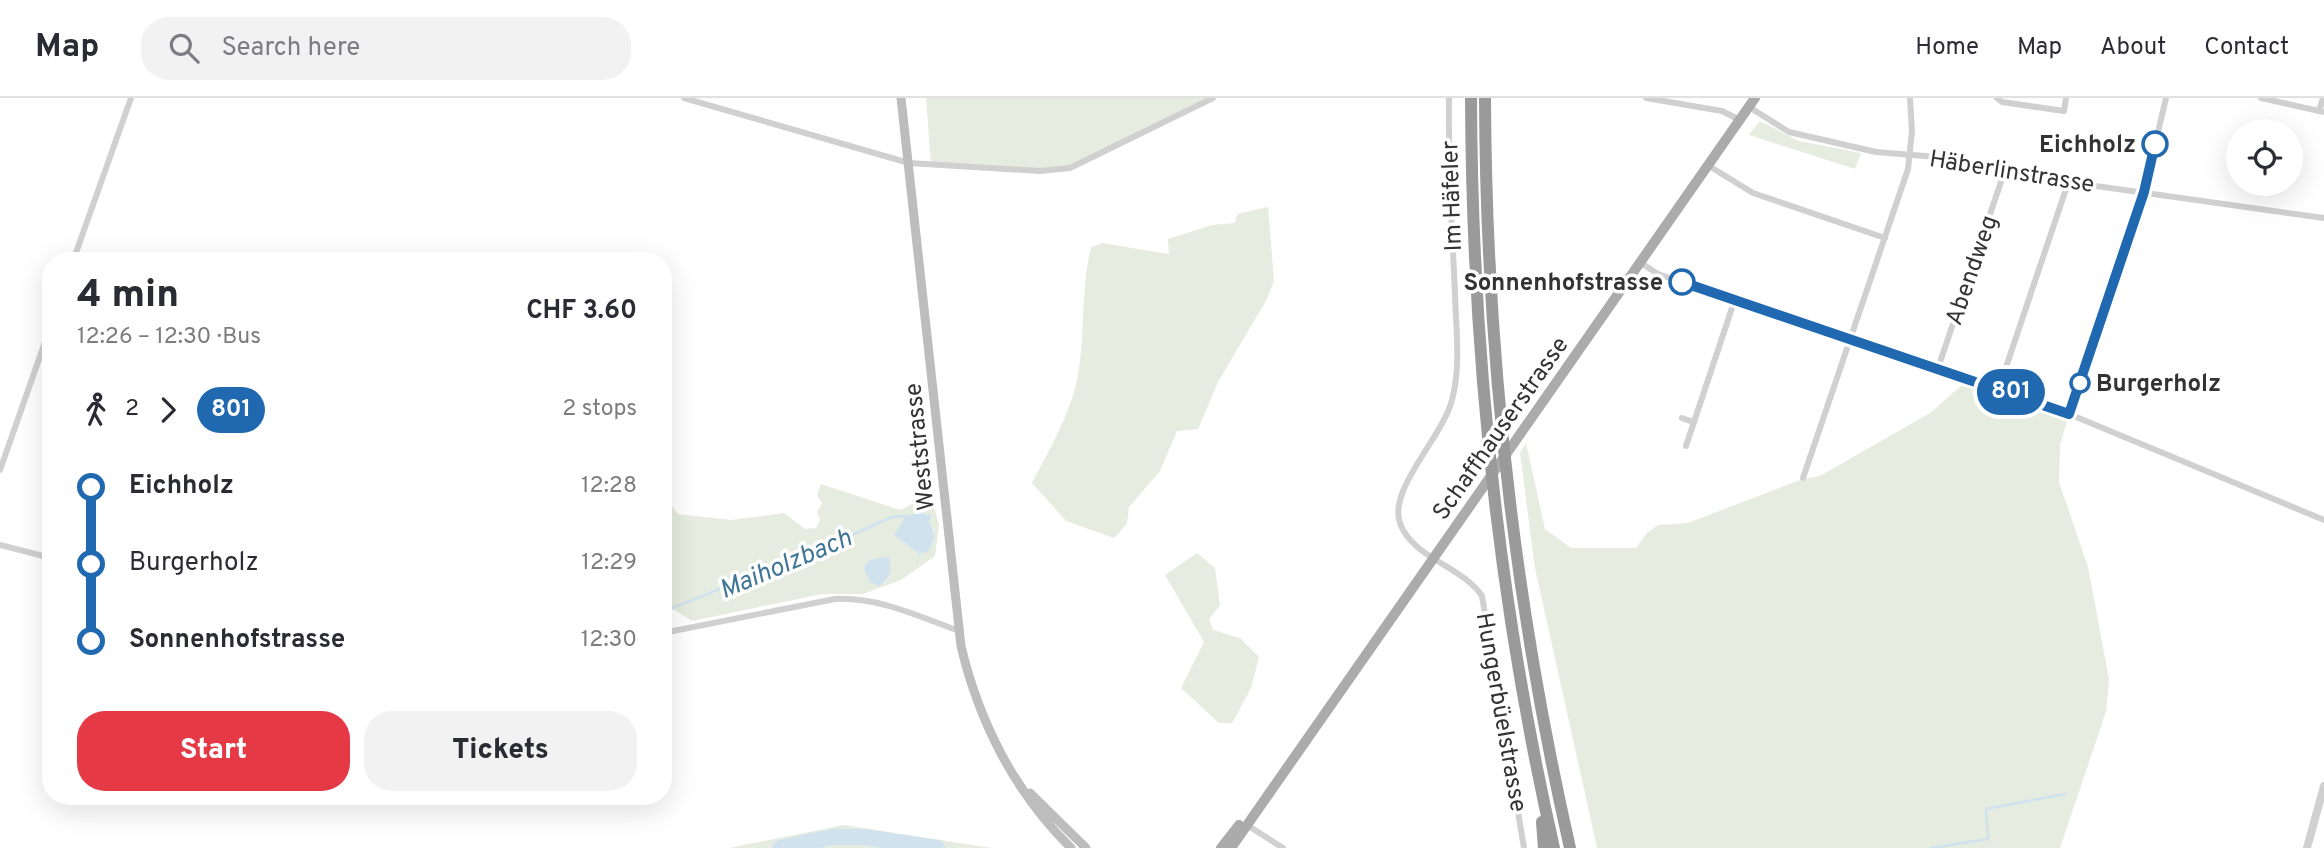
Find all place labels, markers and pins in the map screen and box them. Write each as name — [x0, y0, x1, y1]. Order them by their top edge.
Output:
place label: Eichholz — [2039, 131, 2136, 161]
marker: Eichholz — [2142, 131, 2168, 157]
place label: Sonnenhofstrasse — [1463, 269, 1663, 299]
marker: Sonnenhofstrasse — [1669, 269, 1695, 295]
place label: Burgerholz — [2096, 370, 2221, 400]
marker: Burgerholz — [2070, 373, 2090, 393]

